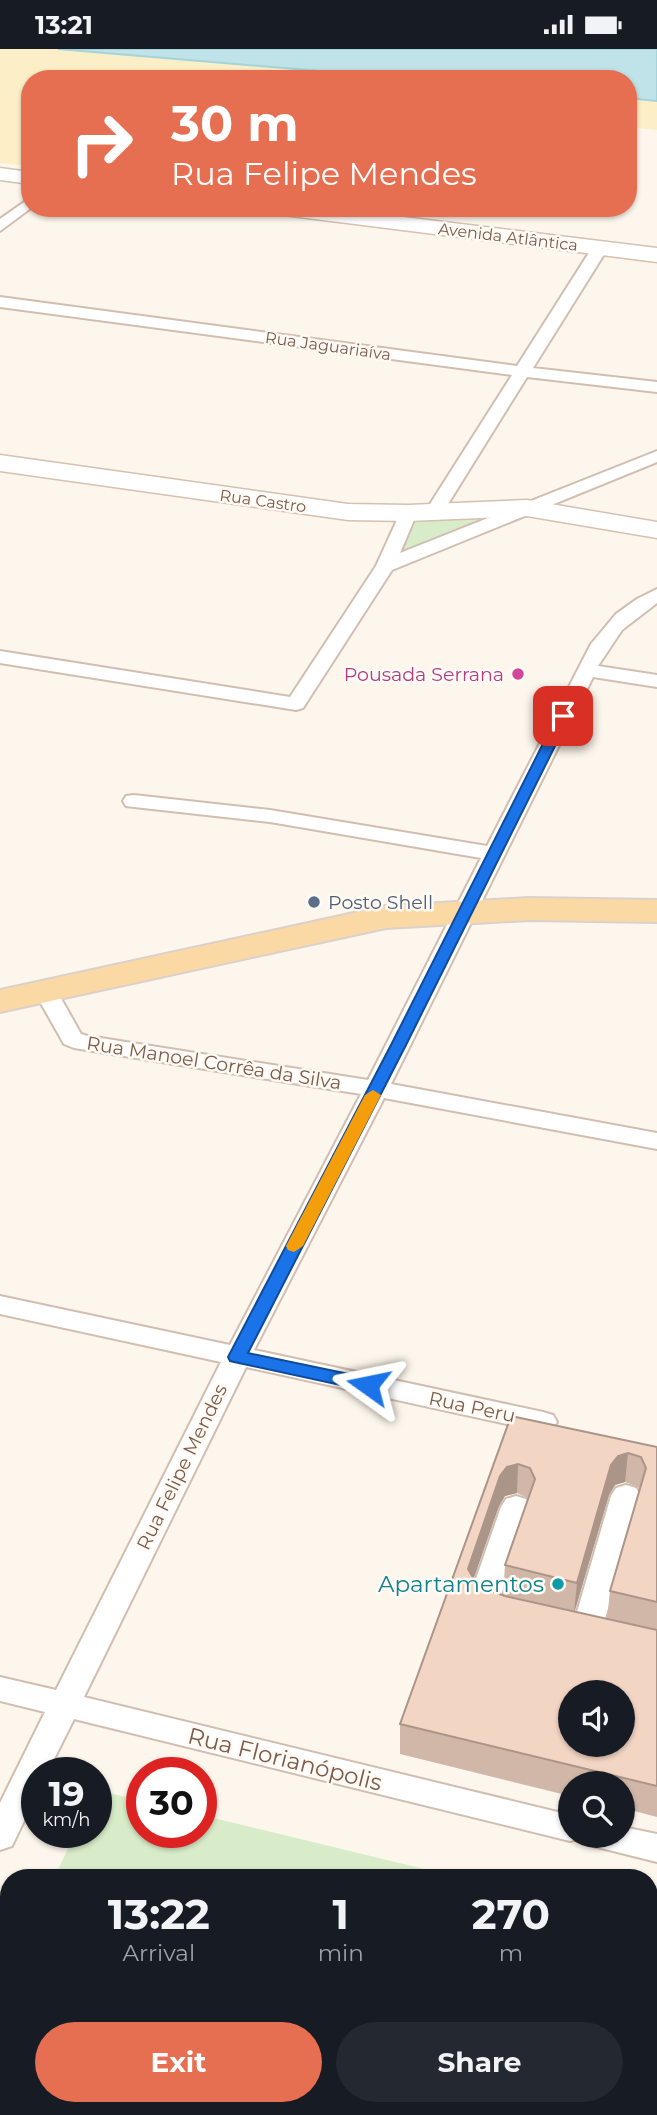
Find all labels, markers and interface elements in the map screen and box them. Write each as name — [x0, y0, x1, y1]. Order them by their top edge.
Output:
text: 13:21 — [35, 9, 93, 41]
text: 30 m — [171, 94, 299, 153]
icon: right — [56, 98, 147, 189]
text: Rua Felipe Mendes — [171, 154, 477, 193]
street label: Avenida Atlântica — [437, 219, 579, 255]
street label: Rua Jaguariaíva — [264, 328, 392, 364]
street label: Rua Castro — [219, 486, 307, 516]
place label: Pousada Serrana — [344, 663, 504, 686]
marker: Pousada Serrana — [510, 666, 526, 682]
pin — [533, 686, 593, 746]
icon: arrive — [544, 697, 582, 735]
place label: Posto Shell — [328, 891, 433, 914]
marker: Posto Shell — [306, 894, 322, 910]
street label: Rua Manoel Corrêa da Silva — [85, 1031, 343, 1095]
position arrow — [331, 1348, 405, 1422]
street label: Rua Felipe Mendes — [132, 1380, 232, 1554]
street label: Rua Peru — [427, 1387, 517, 1427]
place label: Apartamentos — [378, 1570, 544, 1598]
marker: Apartamentos — [550, 1576, 566, 1592]
map controls — [558, 1680, 635, 1848]
button: sound — [558, 1680, 635, 1757]
street label: Rua Florianópolis — [185, 1721, 385, 1797]
speed limit sign: 30 — [126, 1757, 217, 1848]
button: search — [558, 1771, 635, 1848]
text: 19 — [48, 1772, 85, 1815]
text: km/h — [42, 1809, 91, 1831]
text: 13:22 — [108, 1888, 210, 1940]
text: 1 — [332, 1888, 349, 1940]
text: 270 — [472, 1888, 550, 1940]
text: Arrival — [123, 1939, 195, 1967]
text: min — [318, 1939, 364, 1967]
text: m — [499, 1939, 523, 1967]
button: Exit — [35, 2022, 322, 2102]
button: Share — [336, 2022, 623, 2102]

